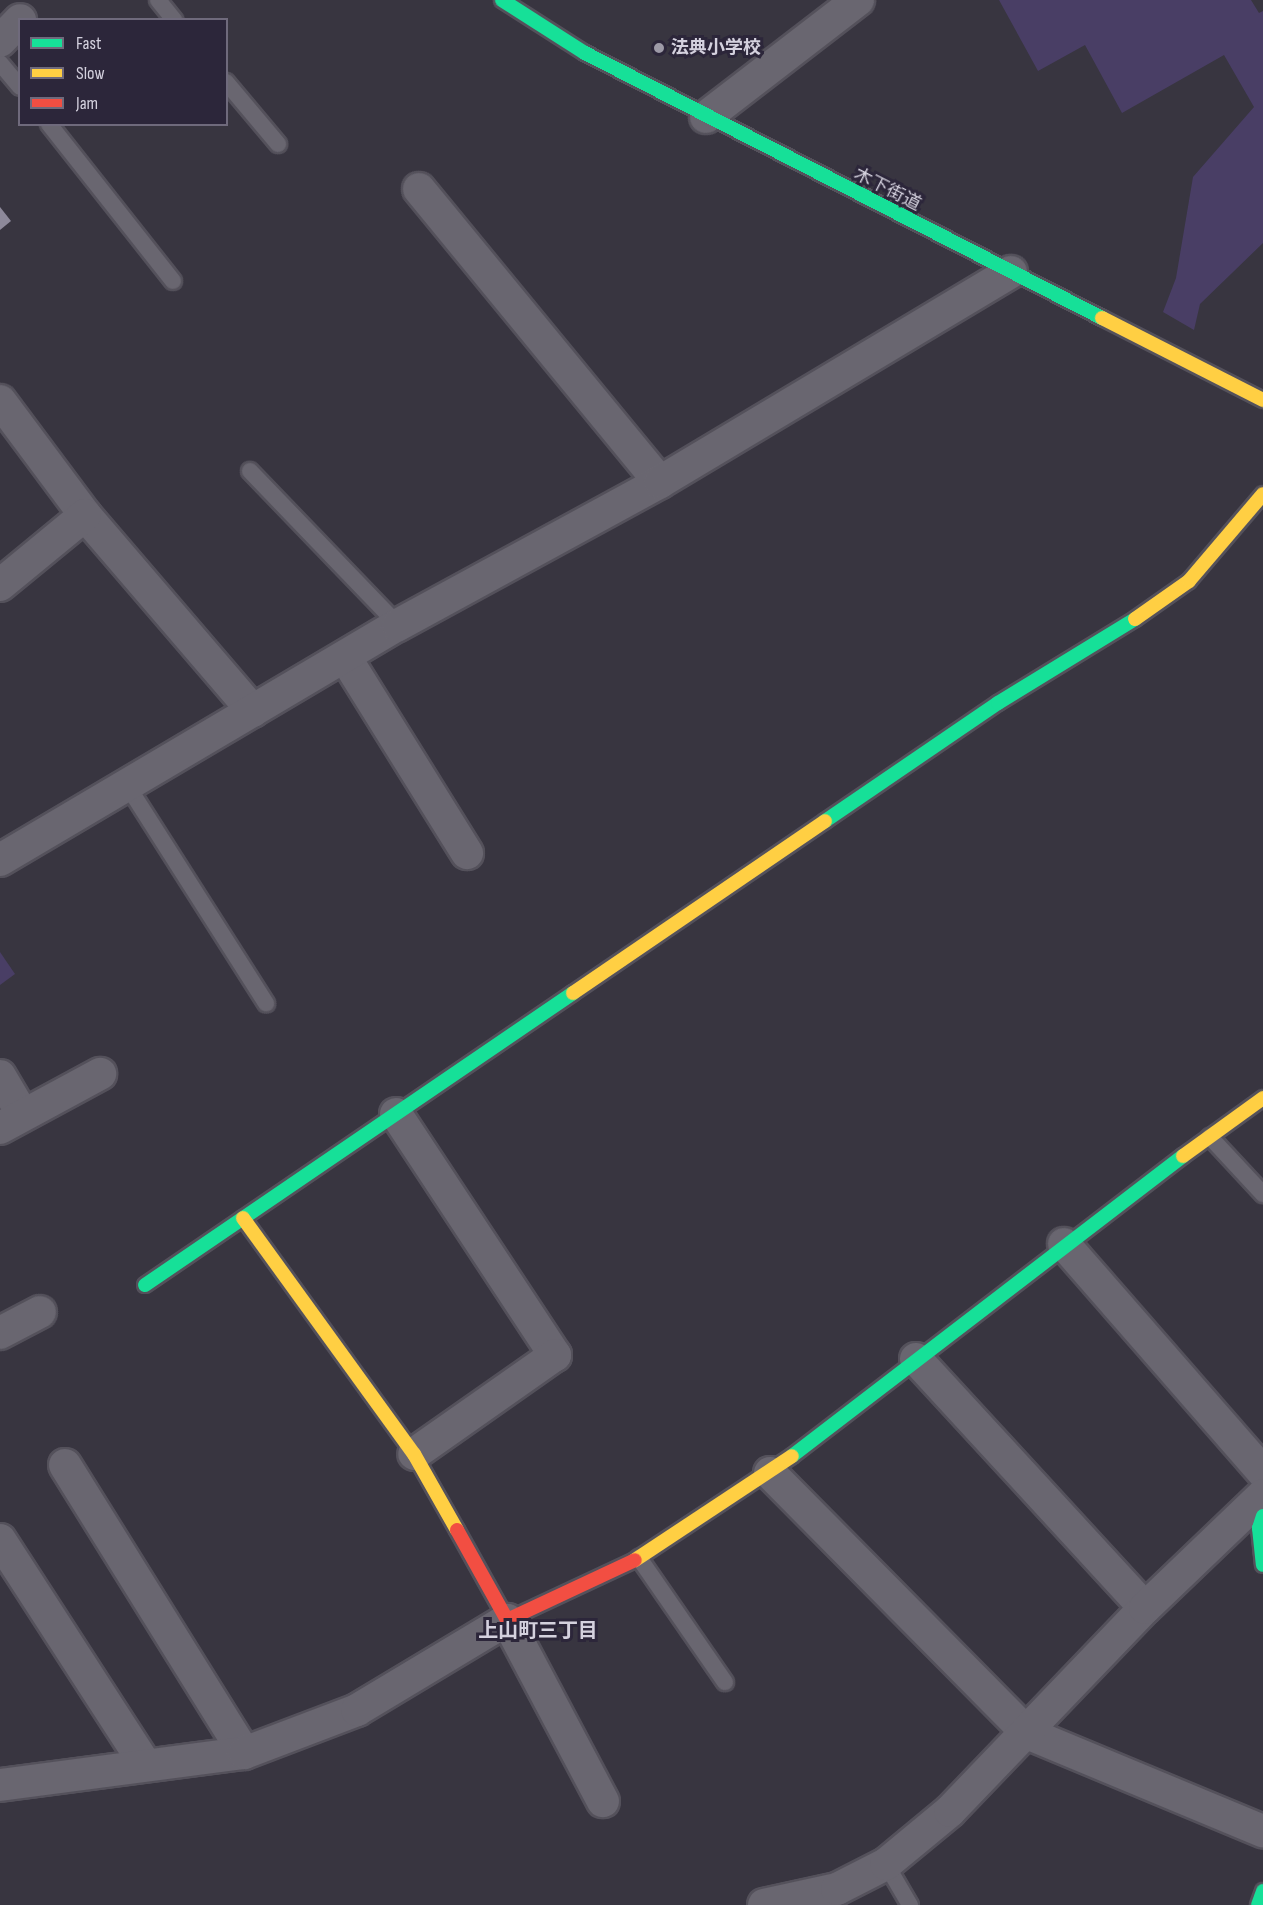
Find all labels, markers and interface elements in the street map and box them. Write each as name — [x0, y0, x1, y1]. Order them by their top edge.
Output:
legend — [18, 18, 228, 126]
text: Fast — [76, 33, 101, 54]
place label: 法典小学校 — [671, 37, 761, 59]
marker: 法典小学校 — [652, 41, 666, 55]
text: Slow — [76, 63, 105, 84]
text: Jam — [76, 93, 98, 114]
street label: 木下街道 — [850, 164, 924, 216]
district label: 上山町三丁目 — [478, 1619, 598, 1643]

